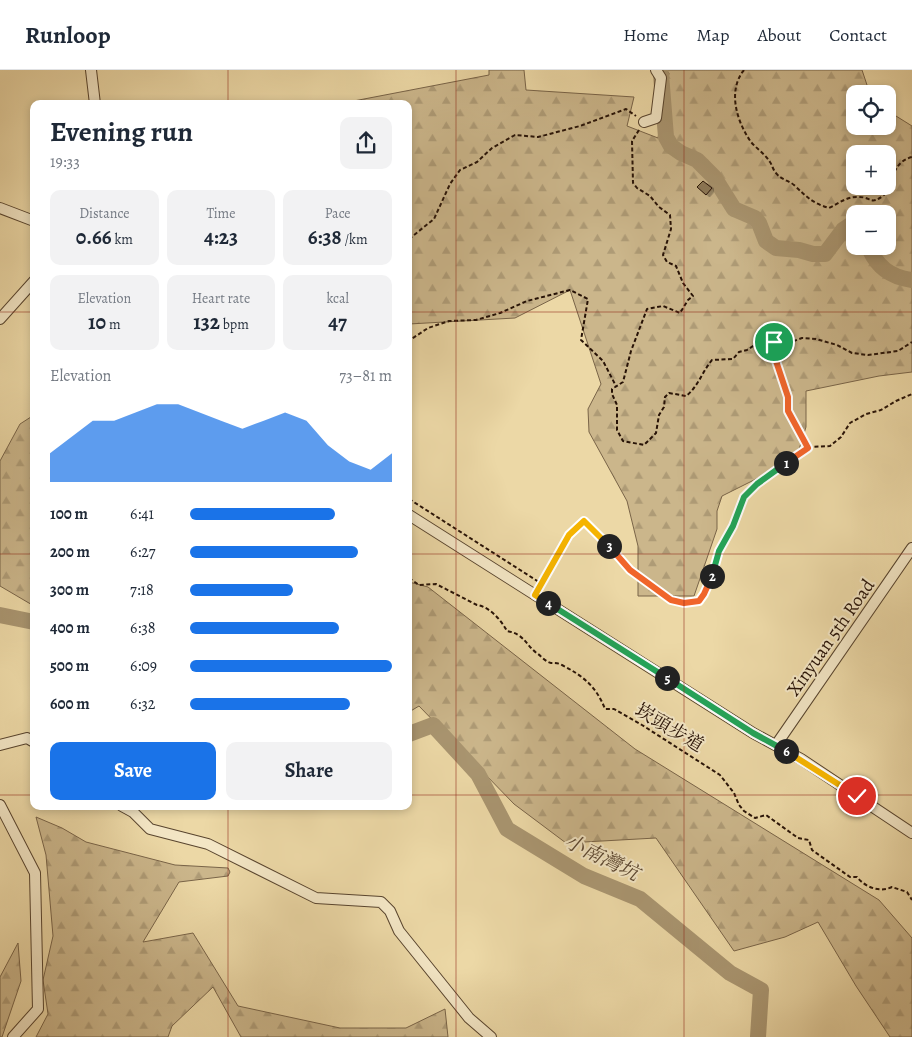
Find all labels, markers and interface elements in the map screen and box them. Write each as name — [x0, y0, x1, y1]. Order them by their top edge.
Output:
text: Runloop — [25, 19, 111, 51]
text: Home — [623, 23, 668, 47]
text: Map — [696, 23, 729, 47]
text: About — [757, 23, 801, 47]
text: Contact — [829, 23, 887, 47]
map controls — [846, 85, 896, 255]
button: locate — [846, 85, 896, 135]
text: Evening run — [50, 113, 193, 151]
button: share — [340, 117, 392, 169]
button: + — [846, 145, 896, 195]
text: 19:33 — [50, 151, 80, 173]
text: Distance — [79, 204, 129, 223]
text: Time — [206, 204, 236, 223]
text: Pace — [325, 204, 351, 223]
button: − — [846, 205, 896, 255]
text: 0.66 — [76, 223, 112, 251]
text: 4:23 — [204, 223, 238, 251]
text: 6:38 — [308, 223, 342, 251]
text: km — [112, 230, 133, 249]
text: /km — [342, 230, 368, 249]
text: Elevation — [77, 289, 131, 308]
text: Heart rate — [192, 289, 250, 308]
text: kcal — [326, 289, 349, 308]
text: 10 — [88, 308, 106, 336]
text: 132 — [193, 308, 220, 336]
text: 47 — [328, 308, 347, 336]
text: m — [106, 315, 121, 334]
text: bpm — [220, 315, 249, 334]
pin — [753, 321, 795, 363]
icon: arrive — [760, 328, 788, 356]
text: Elevation — [50, 365, 111, 387]
text: 73–81 m — [339, 365, 392, 387]
pin: 1 — [774, 450, 798, 476]
text: 1 — [784, 454, 789, 473]
text: 100 m — [50, 503, 88, 525]
text: 6:41 — [130, 503, 154, 525]
pin: 3 — [596, 534, 622, 558]
text: 3 — [606, 537, 613, 556]
text: 200 m — [50, 541, 90, 563]
text: 6:27 — [130, 541, 156, 563]
pin: 2 — [700, 564, 724, 588]
text: 2 — [709, 567, 716, 586]
street label: Xinyuan 5th Road — [781, 573, 881, 701]
text: 300 m — [50, 579, 89, 601]
text: 7:18 — [130, 579, 154, 601]
pin: 4 — [536, 590, 560, 616]
text: 4 — [545, 594, 552, 613]
text: 400 m — [50, 617, 90, 639]
text: 6:38 — [130, 617, 156, 639]
text: 500 m — [50, 655, 89, 677]
text: 6:09 — [130, 655, 157, 677]
pin: 5 — [654, 666, 680, 690]
text: 5 — [665, 669, 670, 688]
text: 600 m — [50, 693, 90, 715]
text: 6:32 — [130, 693, 155, 715]
street label: 崁頭步道 — [630, 697, 709, 759]
pin: 6 — [774, 738, 798, 764]
button: Save — [50, 742, 216, 800]
button: Share — [226, 742, 392, 800]
text: 6 — [783, 742, 790, 761]
pin — [836, 775, 878, 817]
icon: check — [843, 782, 871, 810]
water label: 小南灣坑 — [560, 828, 646, 888]

